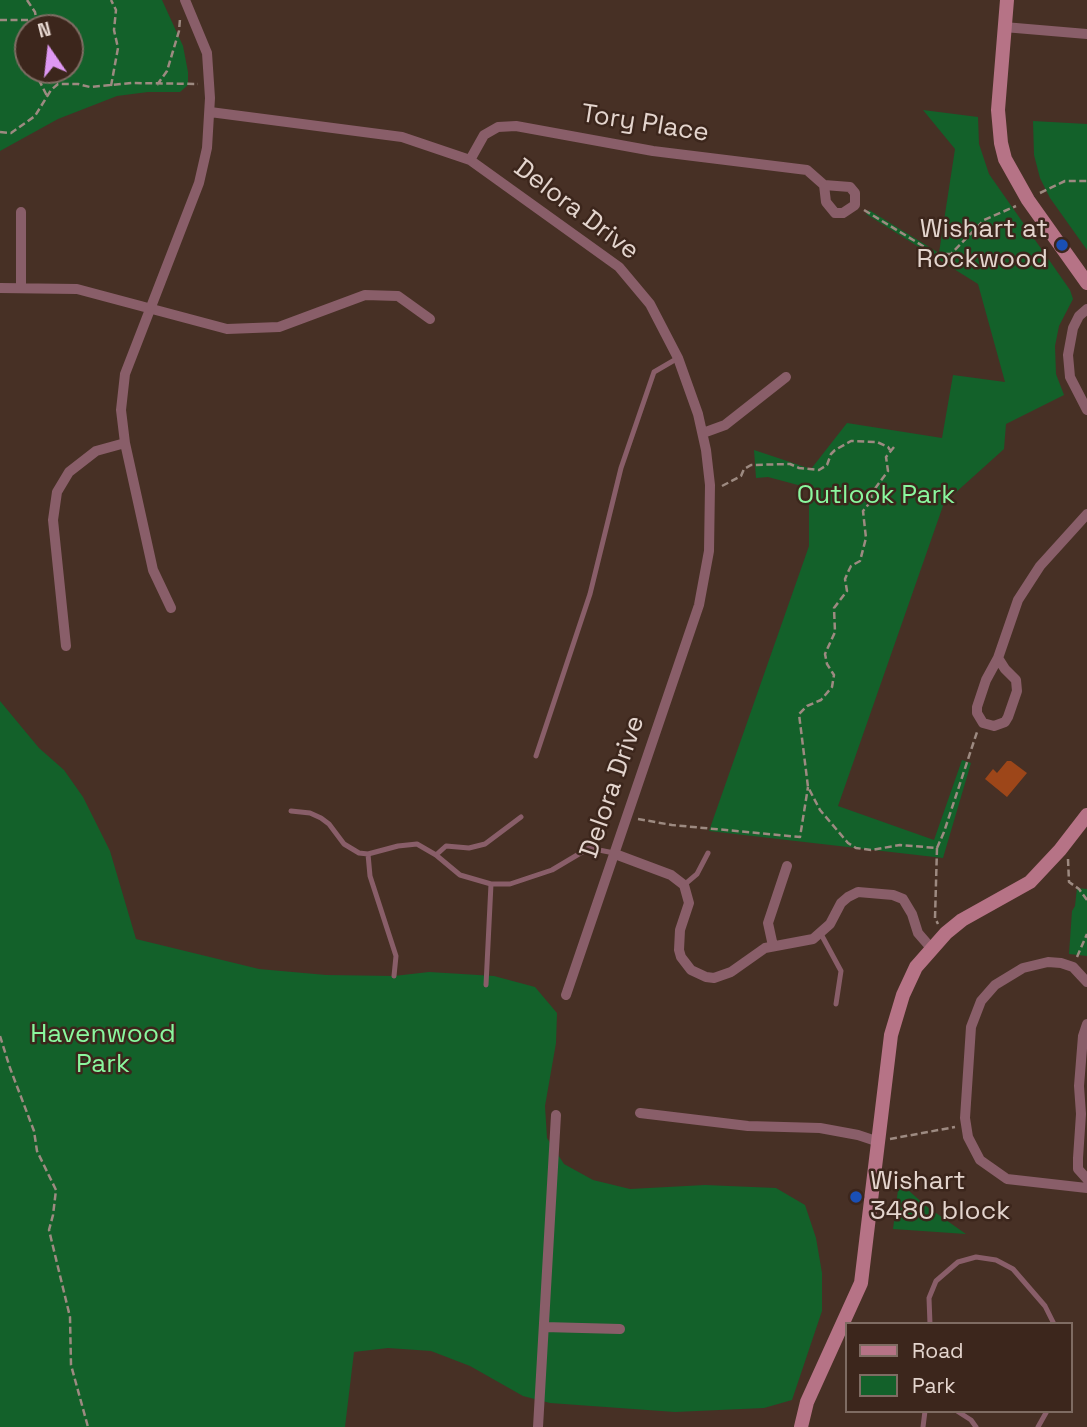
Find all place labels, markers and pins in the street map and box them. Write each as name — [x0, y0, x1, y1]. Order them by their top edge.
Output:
place label: Wishart at Rockwood — [917, 214, 1048, 276]
marker: Wishart at Rockwood — [1054, 237, 1070, 253]
place label: Wishart 3480 block — [870, 1166, 1010, 1228]
marker: Wishart 3480 block — [848, 1189, 864, 1205]

